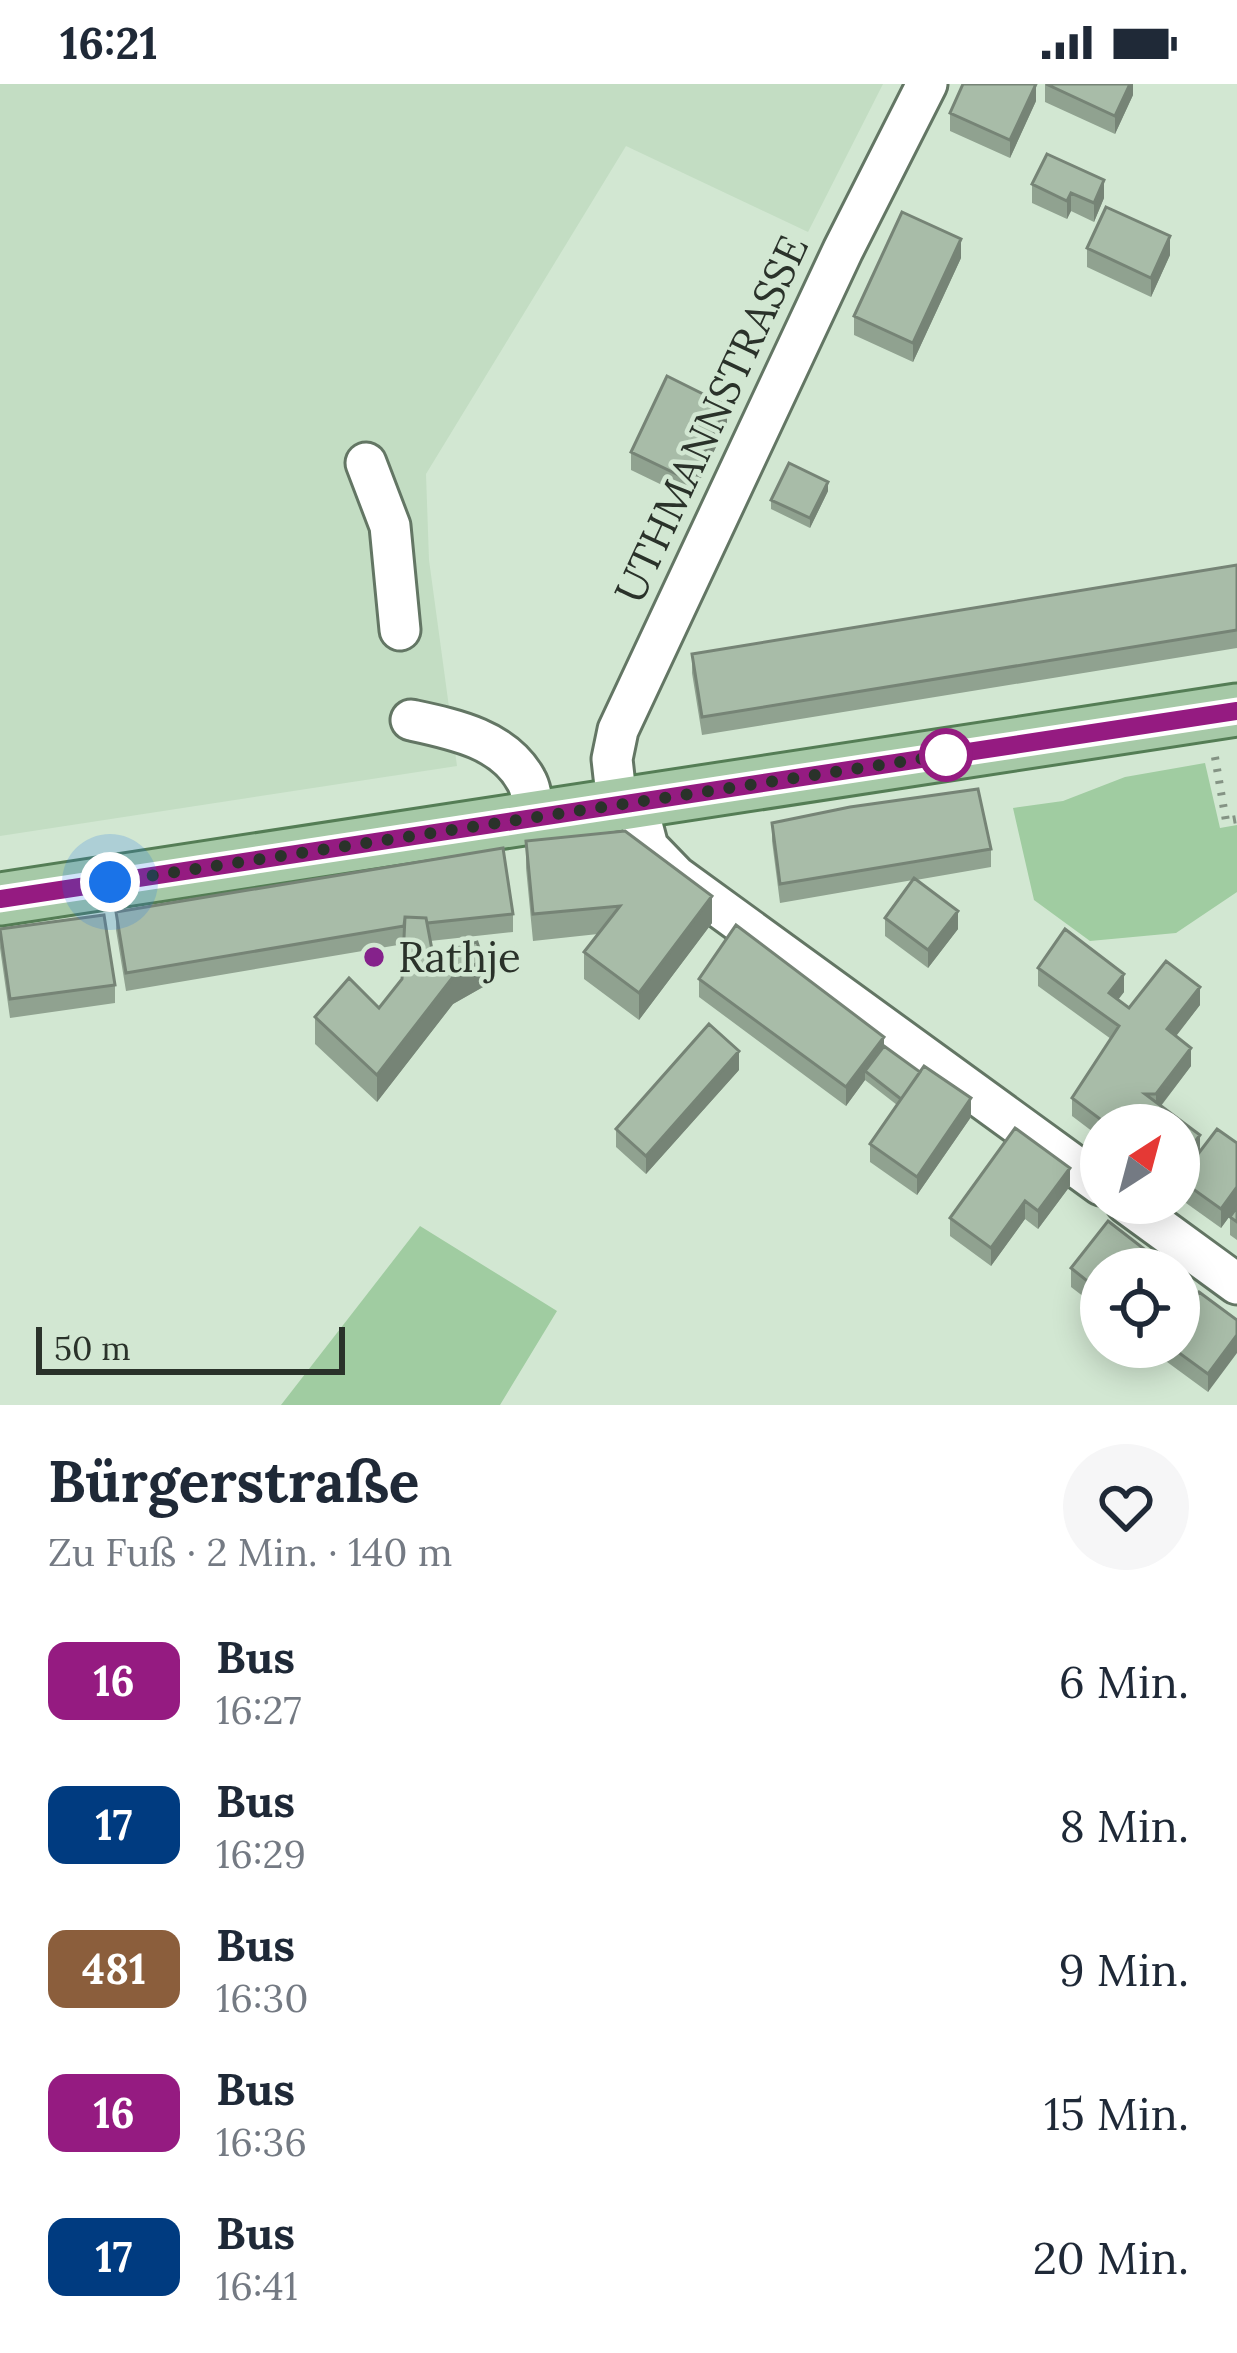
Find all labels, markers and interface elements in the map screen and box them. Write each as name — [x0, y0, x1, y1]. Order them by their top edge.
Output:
text: 16:21 — [60, 14, 158, 71]
street label: UTHMANNSTRASSE — [602, 227, 820, 611]
unlabelled marker — [921, 730, 971, 780]
your location — [80, 852, 140, 912]
place label: Rathje — [398, 930, 521, 984]
marker: Rathje — [361, 944, 387, 970]
north arrow — [1080, 1104, 1200, 1224]
map controls — [1080, 1104, 1200, 1368]
button: locate — [1080, 1248, 1200, 1368]
scale bar — [36, 1321, 345, 1374]
text: 50 m — [54, 1327, 131, 1369]
button: heart — [1063, 1444, 1189, 1570]
text: Bürgerstraße — [48, 1445, 419, 1518]
text: Zu Fuß · 2 Min. · 140 m — [48, 1527, 453, 1577]
text: Bus — [216, 1628, 295, 1685]
text: 6 Min. — [1059, 1653, 1189, 1710]
text: 16 — [93, 1654, 135, 1708]
text: 16:27 — [216, 1685, 301, 1735]
text: Bus — [216, 1772, 295, 1829]
text: 8 Min. — [1060, 1797, 1189, 1854]
text: 17 — [96, 1798, 132, 1852]
text: 16:29 — [216, 1829, 306, 1879]
text: Bus — [216, 1916, 295, 1973]
text: 9 Min. — [1059, 1941, 1189, 1998]
text: 481 — [82, 1942, 146, 1996]
text: 16:30 — [216, 1973, 308, 2023]
text: Bus — [216, 2060, 295, 2117]
text: 15 Min. — [1044, 2085, 1189, 2142]
text: 16 — [93, 2086, 135, 2140]
text: 16:36 — [216, 2117, 307, 2167]
text: Bus — [216, 2204, 295, 2261]
text: 20 Min. — [1033, 2229, 1189, 2286]
text: 17 — [96, 2230, 132, 2284]
text: 16:41 — [216, 2261, 298, 2311]

